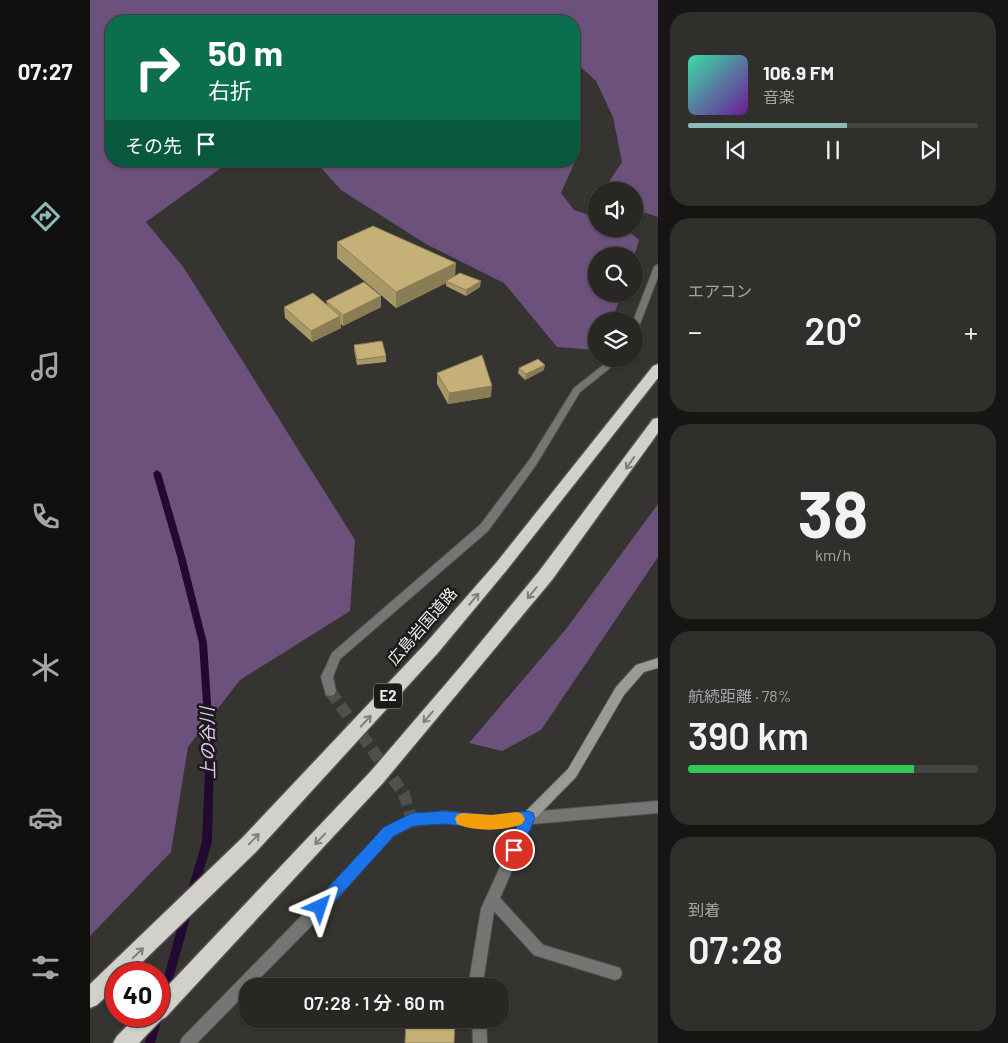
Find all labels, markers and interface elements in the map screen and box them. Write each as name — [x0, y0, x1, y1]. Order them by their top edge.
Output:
text: 50 m — [208, 31, 283, 73]
icon: right — [125, 35, 190, 100]
text: 07:27 — [18, 58, 72, 84]
text: 106.9 FM — [763, 61, 834, 84]
text: 右折 — [208, 77, 252, 103]
text: 音楽 — [763, 87, 795, 106]
icon: arrive — [192, 130, 220, 158]
text: その先 — [125, 134, 182, 157]
icon: previous — [722, 136, 750, 164]
icon: pause — [819, 136, 847, 164]
icon: next — [916, 136, 944, 164]
map controls — [588, 182, 643, 367]
button: sound — [588, 182, 643, 237]
icon: directions — [28, 199, 63, 234]
button: search — [588, 247, 643, 302]
text: エアコン — [688, 281, 752, 300]
text: 20° — [805, 307, 861, 353]
button: layers — [588, 312, 643, 367]
text: − — [688, 314, 702, 348]
text: + — [964, 314, 978, 348]
icon: music — [28, 349, 63, 384]
one-way arrow — [625, 456, 635, 470]
text: 38 — [798, 473, 868, 551]
icon: phone — [28, 499, 63, 534]
text: km/h — [815, 545, 851, 564]
street label: 広島岩国道路 — [383, 583, 460, 668]
one-way arrow — [526, 586, 537, 599]
one-way arrow — [468, 593, 479, 606]
icon: climate — [28, 650, 63, 685]
road number: E2 — [374, 684, 402, 708]
text: 航続距離 · 78% — [688, 686, 791, 705]
water label: 上の谷川 — [195, 705, 219, 779]
one-way arrow — [422, 711, 433, 724]
text: 390 km — [688, 712, 809, 758]
one-way arrow — [360, 714, 372, 727]
icon: car — [28, 800, 63, 835]
pin — [493, 829, 535, 871]
one-way arrow — [314, 832, 326, 845]
one-way arrow — [248, 833, 260, 845]
icon: arrive — [500, 836, 528, 864]
position arrow — [293, 880, 345, 932]
text: 到着 — [688, 900, 720, 919]
text: 07:28 — [688, 926, 783, 972]
one-way arrow — [132, 947, 145, 959]
icon: filters — [28, 950, 63, 985]
speed limit sign: 40 — [105, 962, 170, 1027]
text: 07:28 · 1 分 · 60 m — [303, 991, 445, 1014]

